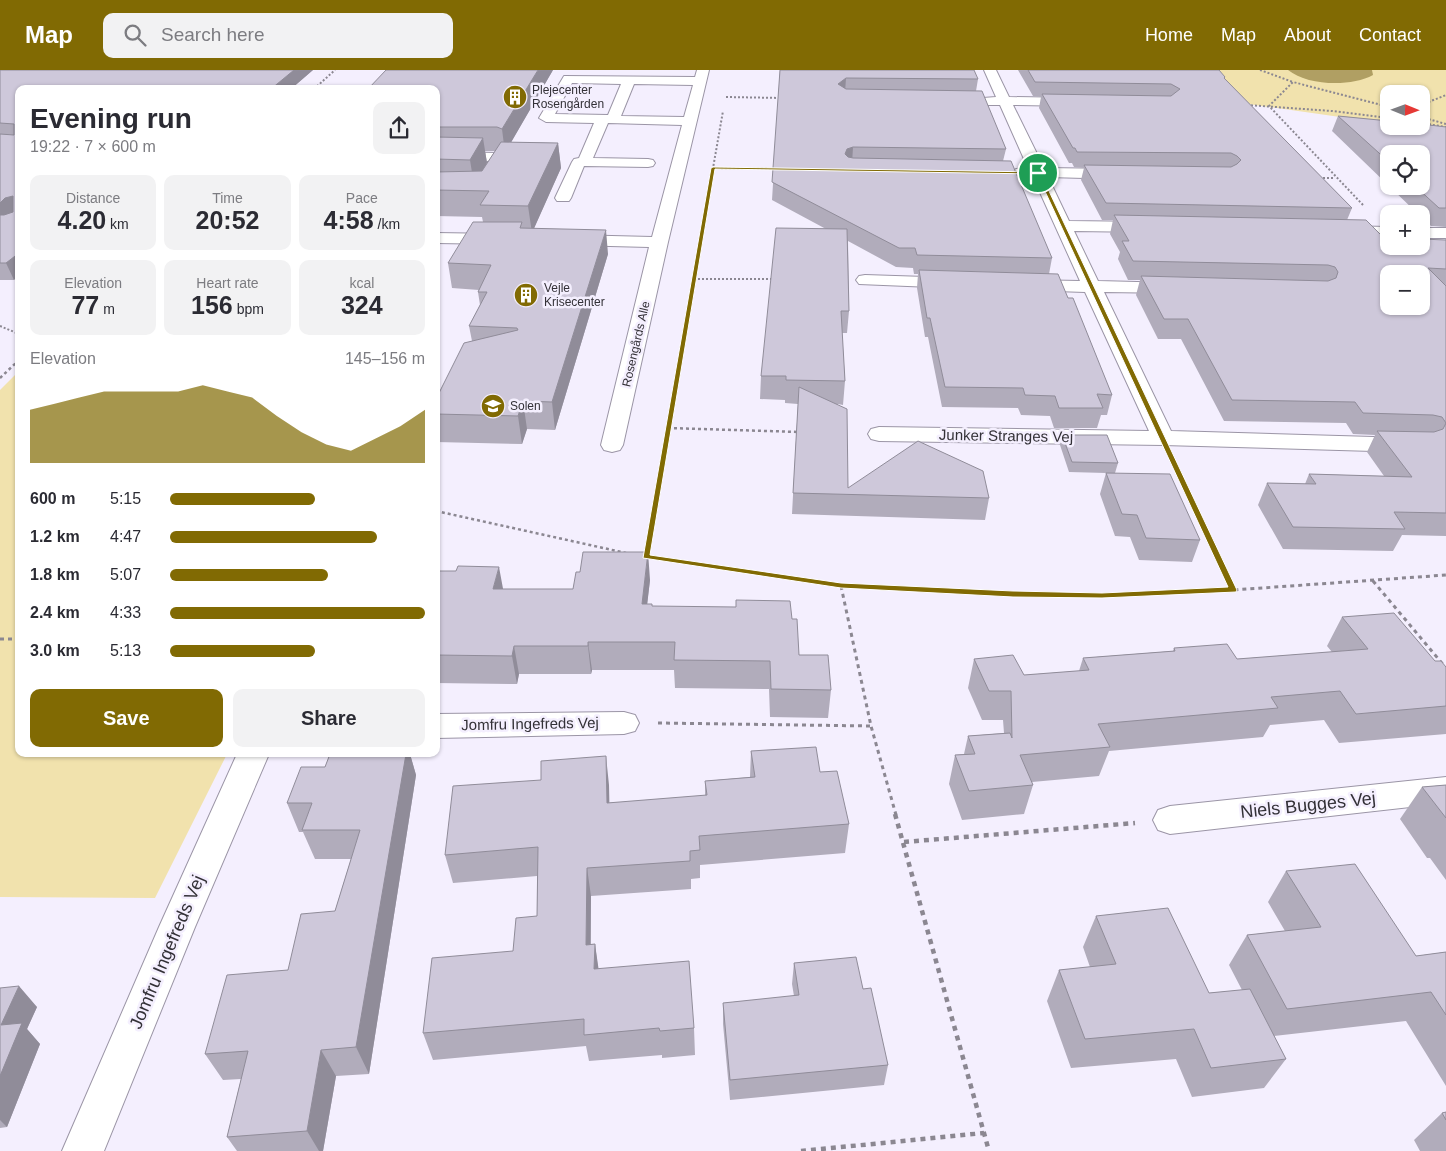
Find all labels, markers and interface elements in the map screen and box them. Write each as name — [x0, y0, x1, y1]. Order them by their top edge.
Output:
search box — [103, 13, 453, 58]
text: Map — [25, 21, 73, 48]
icon: search — [121, 21, 149, 49]
text: Search here — [161, 24, 265, 45]
text: Home — [1145, 25, 1193, 45]
text: Map — [1221, 25, 1256, 45]
text: About — [1284, 25, 1331, 45]
text: Contact — [1359, 25, 1421, 45]
place label: Plejecenter Rosengården — [532, 83, 604, 111]
building icon: Plejecenter Rosengården — [502, 84, 528, 110]
north arrow — [1380, 85, 1430, 135]
map controls — [1380, 85, 1430, 315]
button: share — [373, 102, 425, 154]
text: Evening run — [30, 103, 192, 134]
text: 19:22 · 7 × 600 m — [30, 138, 156, 155]
button: locate — [1380, 145, 1430, 195]
pin — [1017, 152, 1059, 194]
icon: arrive — [1024, 159, 1052, 187]
text: Distance — [66, 190, 120, 206]
text: Time — [212, 190, 243, 206]
text: Pace — [346, 190, 378, 206]
button: + — [1380, 205, 1430, 255]
text: 4.20 — [58, 206, 106, 234]
text: 20:52 — [196, 206, 259, 234]
text: 4:58 — [324, 206, 374, 234]
text: km — [106, 216, 129, 232]
text: /km — [374, 216, 400, 232]
button: − — [1380, 265, 1430, 315]
text: Elevation — [64, 275, 122, 291]
text: Heart rate — [196, 275, 259, 291]
text: kcal — [349, 275, 374, 291]
place label: Vejle Krisecenter — [544, 281, 605, 309]
building icon: Vejle Krisecenter — [513, 282, 539, 308]
text: 77 — [71, 291, 99, 319]
text: 156 — [191, 291, 233, 319]
text: 324 — [341, 291, 383, 319]
street label: Rosengårds Alle — [619, 300, 653, 388]
text: m — [99, 301, 115, 317]
text: bpm — [233, 301, 264, 317]
text: Elevation — [30, 350, 96, 367]
text: 145–156 m — [345, 350, 425, 367]
school or university icon: Solen — [480, 393, 506, 419]
place label: Solen — [510, 399, 541, 413]
street label: Junker Stranges Vej — [939, 426, 1073, 445]
text: 600 m — [30, 490, 75, 507]
text: 5:15 — [110, 490, 141, 507]
text: 1.2 km — [30, 528, 80, 545]
text: 4:47 — [110, 528, 141, 545]
text: 1.8 km — [30, 566, 80, 583]
text: 5:07 — [110, 566, 141, 583]
text: 2.4 km — [30, 604, 80, 621]
text: 4:33 — [110, 604, 141, 621]
text: 3.0 km — [30, 642, 80, 659]
text: 5:13 — [110, 642, 141, 659]
button: Save — [30, 689, 223, 747]
button: Share — [233, 689, 425, 747]
street label: Jomfru Ingefreds Vej — [461, 714, 599, 733]
street label: Niels Bugges Vej — [1239, 788, 1377, 822]
street label: Jomfru Ingefreds Vej — [126, 872, 208, 1032]

